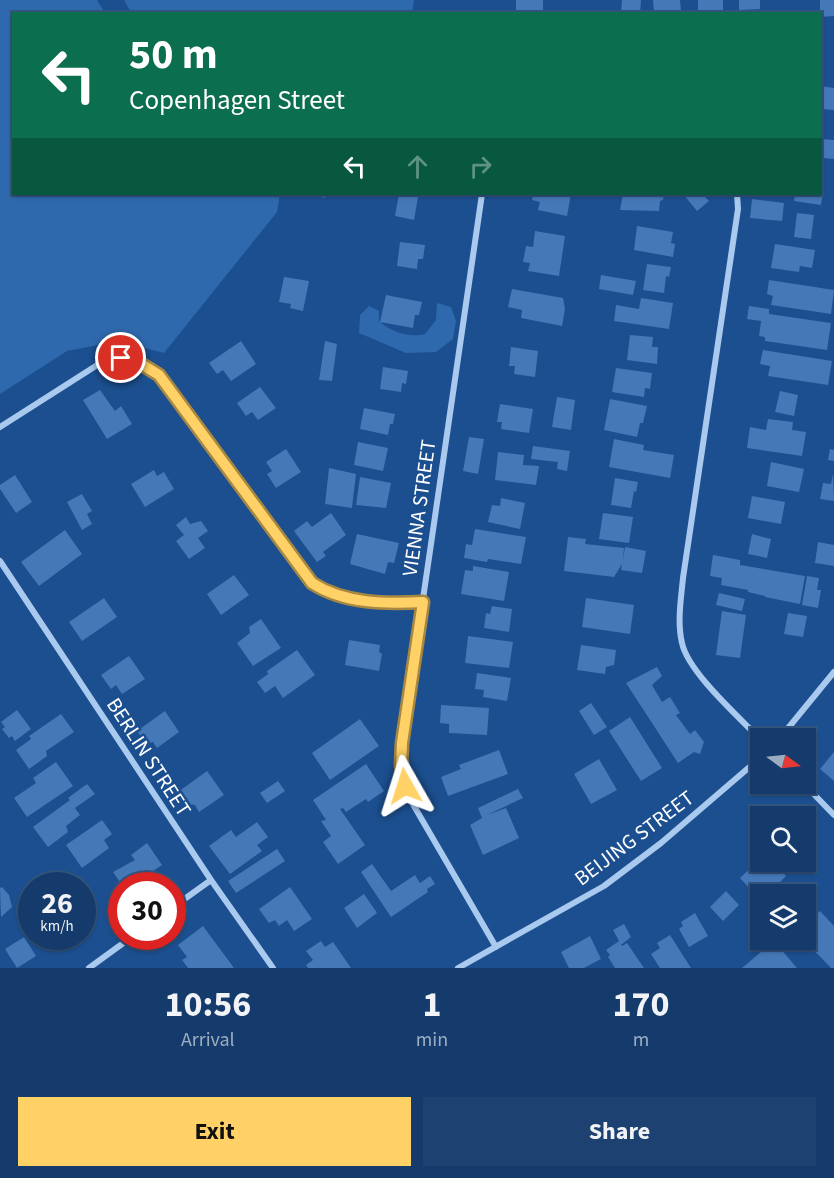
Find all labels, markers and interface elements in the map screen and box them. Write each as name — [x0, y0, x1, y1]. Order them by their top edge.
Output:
text: 50 m — [129, 25, 218, 85]
icon: left — [30, 36, 108, 114]
text: Copenhagen Street — [129, 81, 345, 120]
icon: left — [338, 150, 371, 183]
icon: ahead — [401, 150, 434, 183]
icon: right — [464, 150, 497, 183]
pin — [95, 332, 146, 383]
icon: arrive — [104, 341, 137, 374]
street label: VIENNA STREET — [395, 438, 443, 578]
street label: BERLIN STREET — [99, 692, 199, 822]
north arrow — [750, 728, 816, 794]
map controls — [750, 728, 816, 950]
position arrow — [373, 754, 437, 818]
street label: BEIJING STREET — [568, 783, 700, 893]
button: search — [750, 806, 816, 872]
speed limit sign: 30 — [108, 872, 186, 950]
text: 26 — [41, 882, 73, 925]
button: layers — [750, 884, 816, 950]
text: km/h — [40, 916, 74, 937]
text: 10:56 — [164, 979, 251, 1030]
text: 1 — [422, 979, 441, 1030]
text: 170 — [613, 979, 670, 1030]
text: Arrival — [181, 1026, 235, 1054]
text: min — [416, 1026, 448, 1054]
text: m — [633, 1026, 649, 1054]
button: Exit — [18, 1097, 411, 1166]
button: Share — [423, 1097, 816, 1166]

